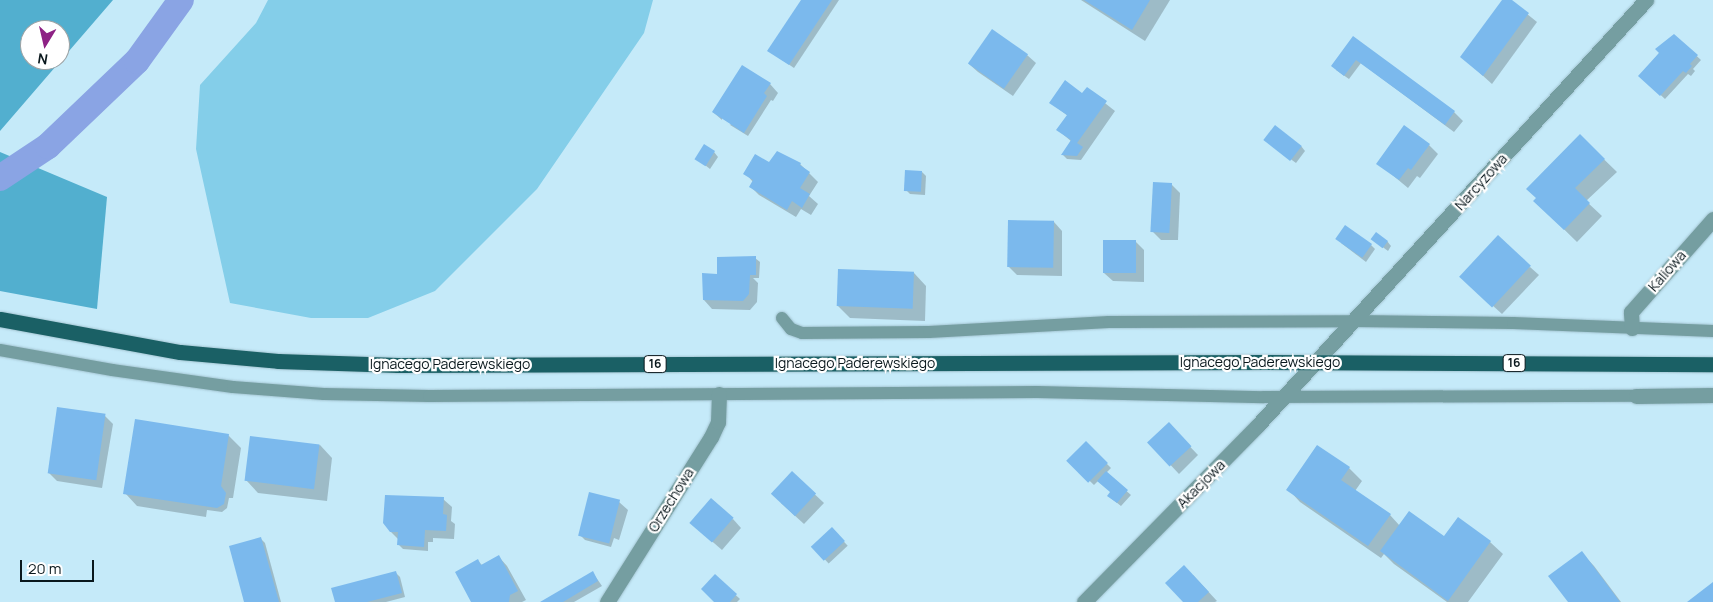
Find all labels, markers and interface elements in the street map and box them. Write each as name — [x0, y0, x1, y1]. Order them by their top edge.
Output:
north arrow — [20, 20, 70, 70]
text: N — [36, 49, 49, 69]
street label: Narcyzowa — [1451, 150, 1511, 214]
street label: Kaliowa — [1645, 247, 1689, 295]
road number: 16 — [1502, 353, 1526, 372]
road number: 16 — [642, 354, 668, 374]
street label: Ignacego Paderewskiego — [1180, 354, 1340, 370]
street label: Ignacego Paderewskiego — [775, 355, 935, 371]
street label: Ignacego Paderewskiego — [370, 356, 530, 372]
street label: Akacjowa — [1174, 457, 1228, 511]
street label: Orzechowa — [645, 465, 697, 535]
scale bar — [22, 550, 96, 582]
text: 20 m — [28, 558, 61, 579]

